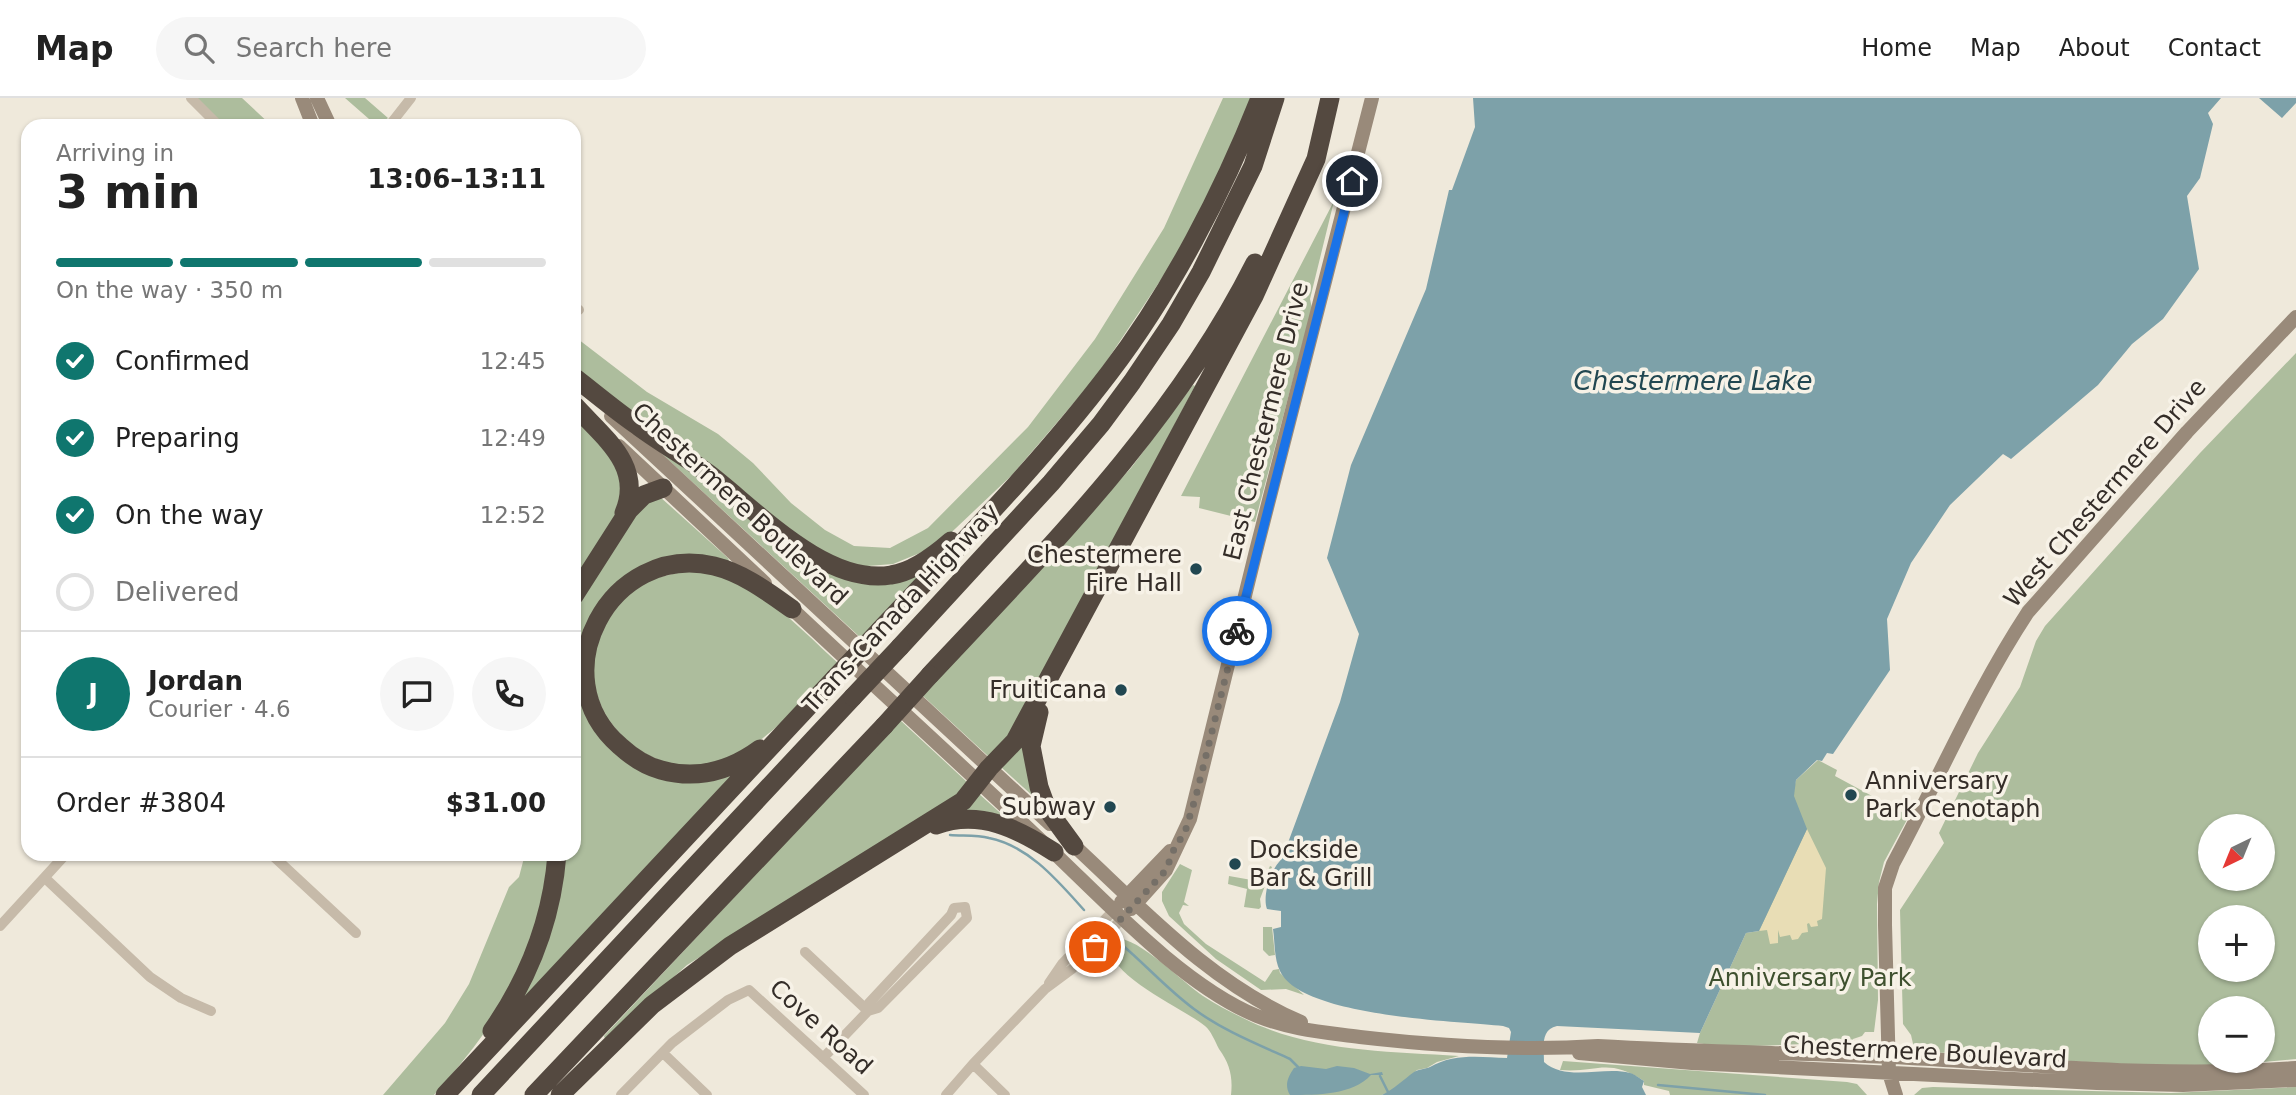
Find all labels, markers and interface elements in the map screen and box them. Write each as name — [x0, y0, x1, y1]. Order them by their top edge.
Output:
search box — [156, 17, 646, 80]
text: Map — [35, 29, 114, 68]
icon: search — [180, 29, 218, 67]
text: Search here — [236, 33, 392, 63]
text: Home — [1861, 34, 1932, 62]
text: Map — [1970, 34, 2021, 62]
text: About — [2059, 34, 2130, 62]
text: Contact — [2168, 34, 2261, 62]
text: Arriving in — [56, 140, 174, 166]
pin — [1322, 151, 1382, 211]
icon: home — [1333, 162, 1371, 200]
text: 13:06–13:11 — [367, 164, 546, 194]
text: 3 min — [56, 165, 200, 219]
text: On the way · 350 m — [56, 277, 283, 303]
street label: East Chestermere Drive — [1218, 279, 1314, 563]
icon: check — [56, 342, 94, 380]
text: Confirmed — [115, 346, 250, 376]
text: 12:45 — [480, 348, 546, 374]
water label: Chestermere Lake — [1574, 366, 1812, 396]
street label: West Chestermere Drive — [1998, 373, 2212, 613]
street label: Chestermere Boulevard — [627, 397, 853, 611]
icon: check — [56, 419, 94, 457]
text: Preparing — [115, 423, 240, 453]
text: 12:49 — [480, 425, 546, 451]
icon: check — [56, 496, 94, 534]
street label: Trans-Canada Highway — [796, 498, 1005, 719]
text: On the way — [115, 500, 264, 530]
text: 12:52 — [480, 502, 546, 528]
place label: Chestermere Fire Hall — [1027, 541, 1182, 597]
marker: Chestermere Fire Hall — [1188, 561, 1204, 577]
text: Delivered — [115, 577, 239, 607]
courier — [1202, 596, 1272, 666]
icon: bike — [1218, 612, 1256, 650]
button: chat — [380, 657, 454, 731]
button: phone — [472, 657, 546, 731]
text: Jordan — [148, 666, 243, 696]
place label: Fruiticana — [989, 676, 1107, 704]
text: J — [88, 679, 98, 709]
marker: Fruiticana — [1113, 682, 1129, 698]
text: Courier · 4.6 — [148, 696, 291, 722]
place label: Anniversary Park Cenotaph — [1865, 767, 2040, 823]
marker: Anniversary Park Cenotaph — [1843, 787, 1859, 803]
text: Order #3804 — [56, 788, 226, 818]
text: $31.00 — [446, 788, 546, 818]
place label: Subway — [1002, 793, 1096, 821]
marker: Subway — [1102, 799, 1118, 815]
north arrow — [2198, 814, 2275, 891]
map controls — [2198, 814, 2275, 1073]
place label: Dockside Bar & Grill — [1249, 836, 1372, 892]
marker: Dockside Bar & Grill — [1227, 856, 1243, 872]
button: + — [2198, 905, 2275, 982]
pin — [1065, 917, 1125, 977]
icon: bag — [1076, 928, 1114, 966]
park label: Anniversary Park — [1708, 964, 1912, 992]
street label: Cove Road — [764, 974, 878, 1080]
button: − — [2198, 996, 2275, 1073]
street label: Chestermere Boulevard — [1782, 1031, 2068, 1073]

